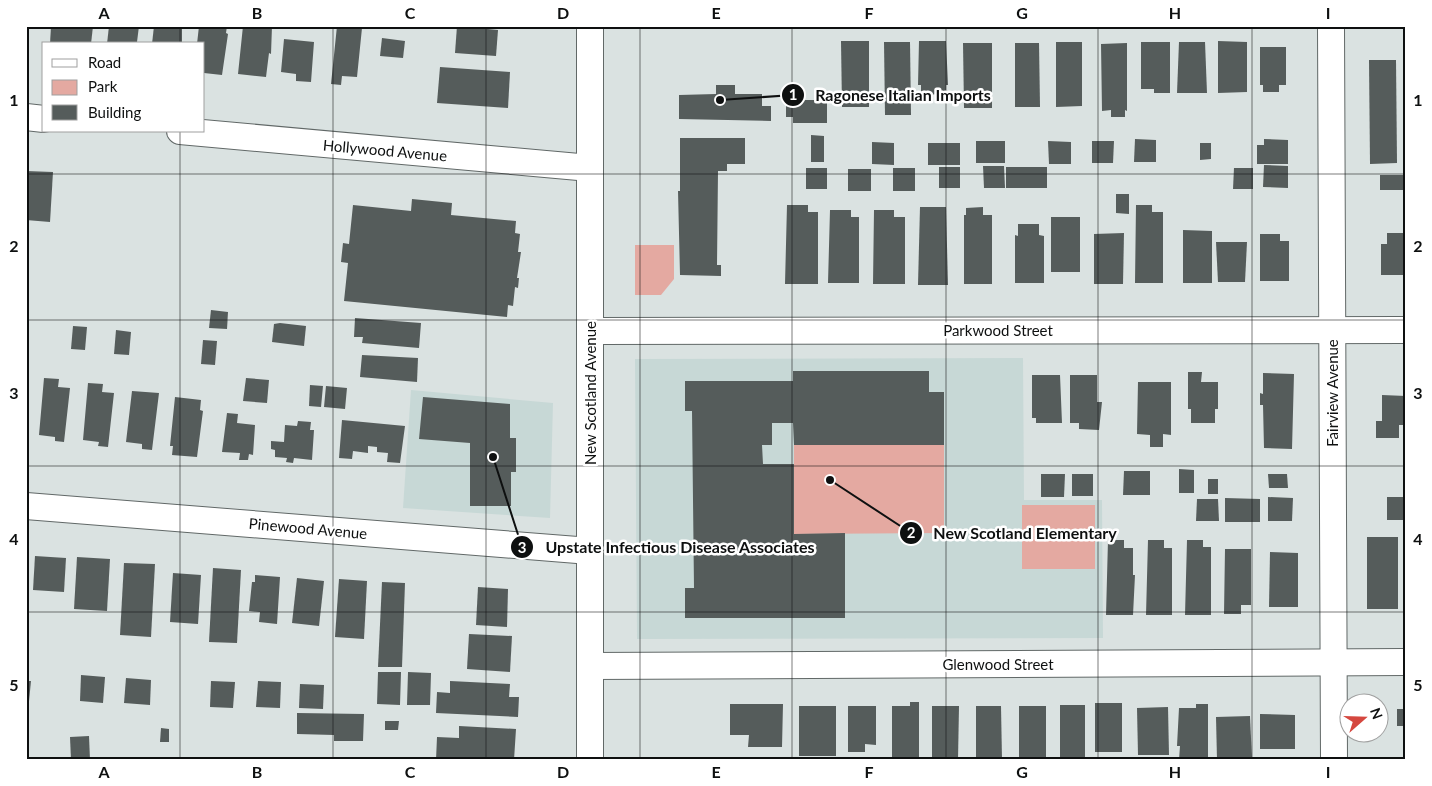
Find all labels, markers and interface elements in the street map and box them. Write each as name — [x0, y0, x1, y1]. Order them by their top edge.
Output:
text: A — [97, 3, 110, 22]
text: B — [252, 3, 262, 22]
text: C — [405, 3, 416, 22]
text: D — [557, 3, 569, 22]
text: E — [711, 3, 721, 22]
text: F — [864, 3, 874, 22]
text: G — [1016, 3, 1028, 22]
text: H — [1169, 3, 1181, 22]
text: I — [1326, 3, 1330, 22]
legend — [42, 42, 205, 132]
text: Road — [88, 53, 121, 71]
text: Park — [88, 77, 118, 95]
callout: Ragonese Italian Imports — [780, 79, 1001, 110]
text: 1 — [789, 85, 797, 103]
text: Ragonese Italian Imports — [815, 85, 991, 104]
text: 1 — [9, 90, 19, 109]
text: 1 — [1413, 90, 1423, 109]
text: Building — [88, 103, 141, 121]
street label: Hollywood Avenue — [322, 136, 448, 164]
text: 2 — [9, 236, 19, 255]
text: 2 — [1413, 236, 1423, 255]
street label: New Scotland Avenue — [581, 321, 599, 465]
street label: Parkwood Street — [943, 321, 1053, 339]
street label: Fairview Avenue — [1323, 339, 1341, 447]
text: 3 — [9, 383, 19, 402]
text: 3 — [1413, 383, 1423, 402]
street label: Pinewood Avenue — [248, 514, 368, 542]
callout: New Scotland Elementary — [898, 518, 1127, 549]
text: 2 — [907, 523, 916, 541]
text: New Scotland Elementary — [933, 523, 1117, 542]
text: 4 — [9, 529, 19, 548]
text: 4 — [1413, 529, 1423, 548]
callout: Upstate Infectious Disease Associates — [510, 532, 824, 563]
text: Upstate Infectious Disease Associates — [545, 537, 815, 556]
text: 3 — [518, 538, 526, 556]
street label: Glenwood Street — [942, 655, 1054, 673]
text: 5 — [9, 675, 19, 694]
text: 5 — [1413, 675, 1423, 694]
north arrow — [1340, 694, 1390, 744]
text: N — [1367, 705, 1387, 721]
text: A — [97, 762, 110, 781]
text: B — [252, 762, 262, 781]
text: C — [405, 762, 416, 781]
text: D — [557, 762, 569, 781]
text: E — [711, 762, 721, 781]
text: F — [864, 762, 874, 781]
text: G — [1016, 762, 1028, 781]
text: H — [1169, 762, 1181, 781]
text: I — [1326, 762, 1330, 781]

